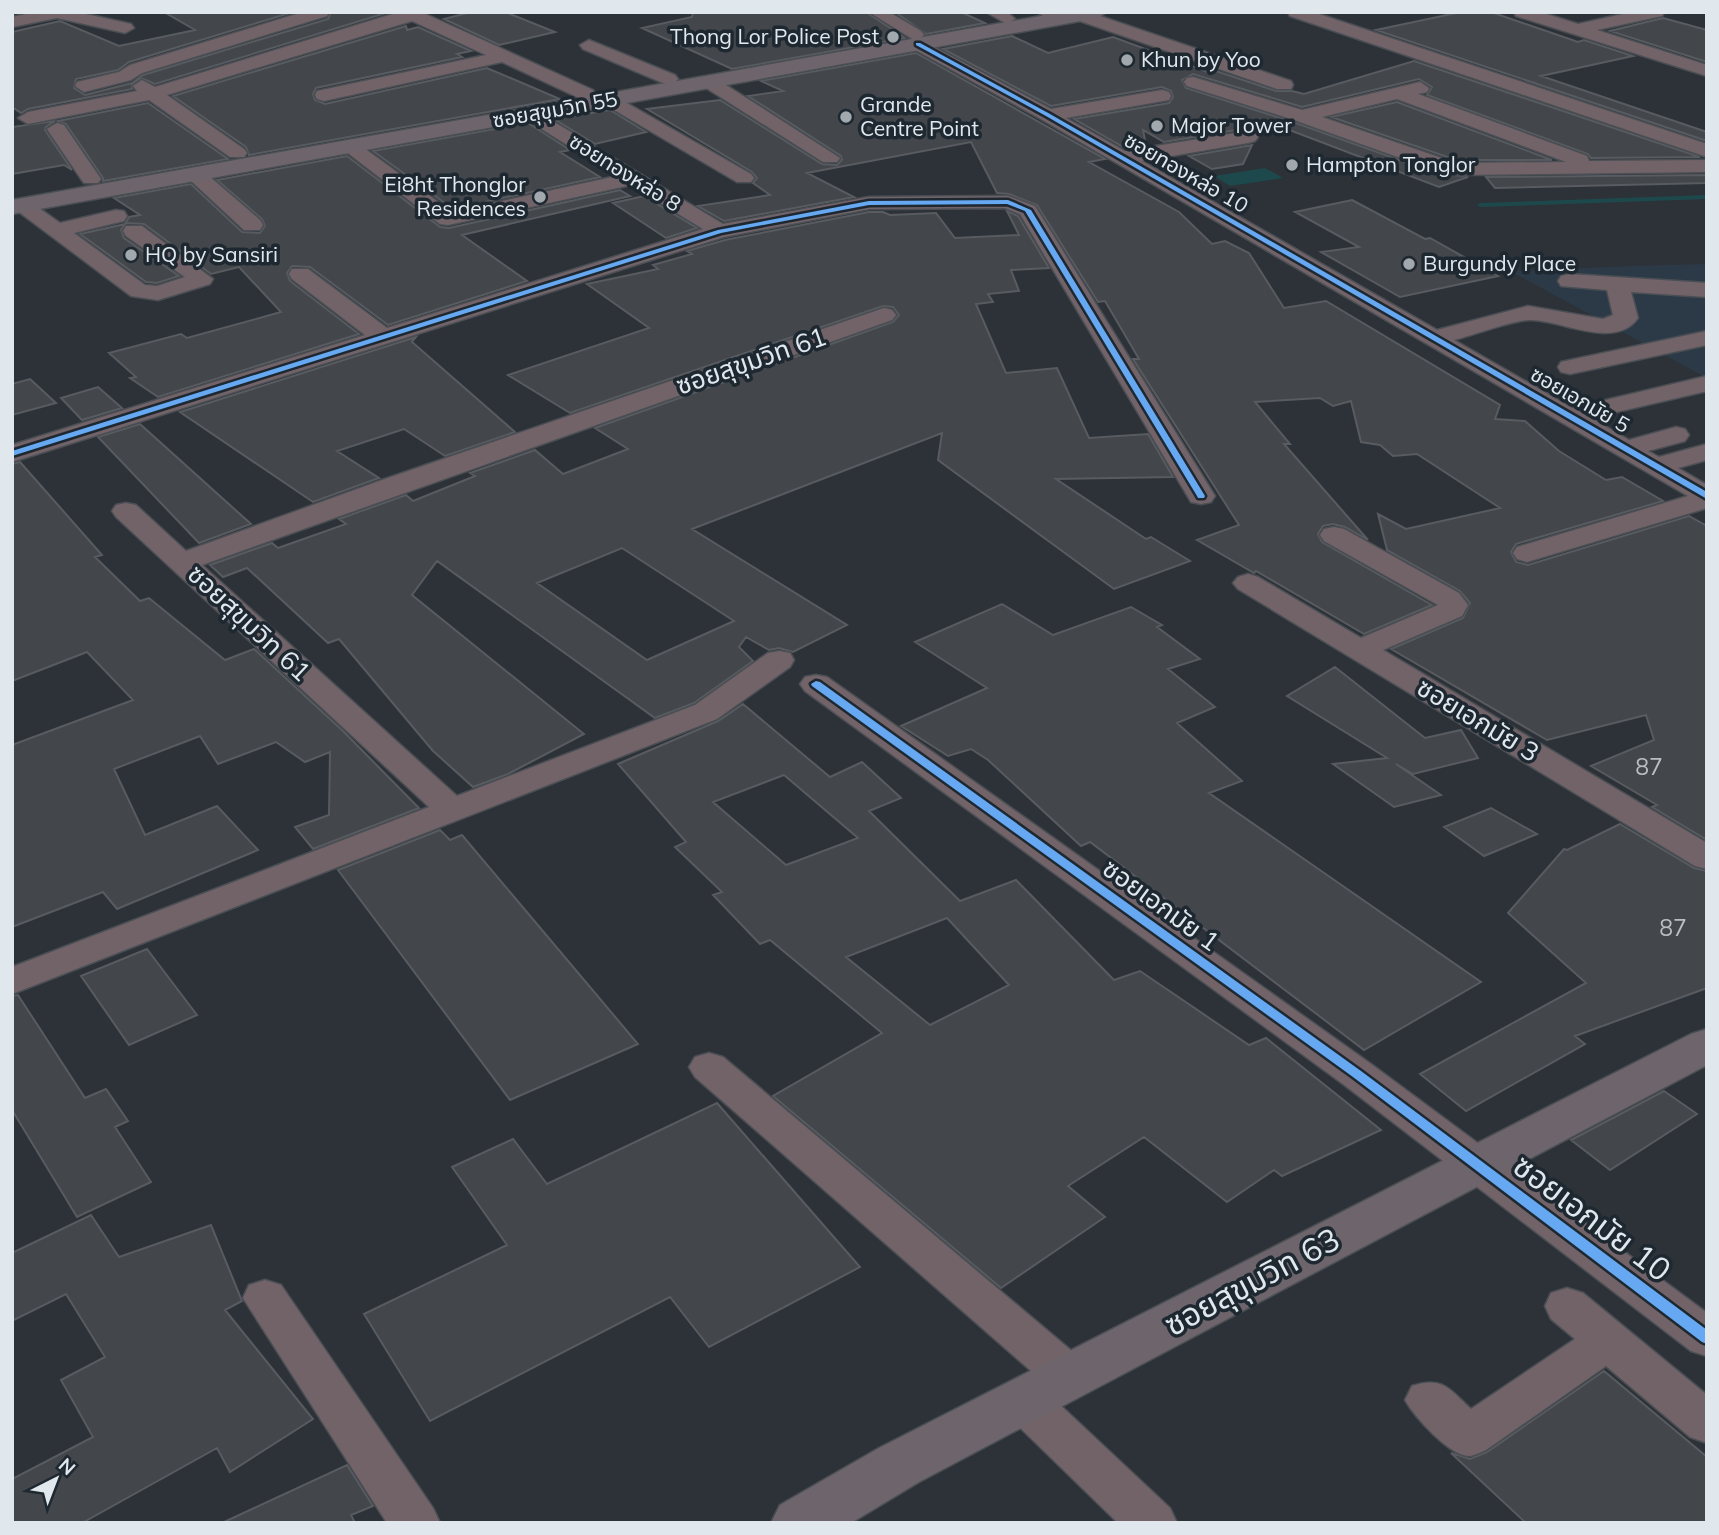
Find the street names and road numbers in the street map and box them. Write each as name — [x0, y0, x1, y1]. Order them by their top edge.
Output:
street label: ซอยสุขุมวิท 55 — [490, 85, 620, 134]
street label: ซอยทองหล่อ 10 — [1120, 126, 1253, 218]
street label: ซอยทองหล่อ 8 — [565, 128, 686, 217]
street label: ซอยสุขุมวิท 61 — [671, 319, 830, 402]
street label: ซอยเอกมัย 5 — [1526, 360, 1635, 438]
street label: ซอยสุขุมวิท 61 — [181, 557, 318, 688]
street label: ซอยเอกมัย 3 — [1411, 670, 1545, 769]
street label: ซอยเอกมัย 1 — [1096, 851, 1226, 958]
street label: ซอยเอกมัย 10 — [1506, 1145, 1679, 1290]
street label: ซอยสุขุมวิท 63 — [1157, 1218, 1346, 1344]

